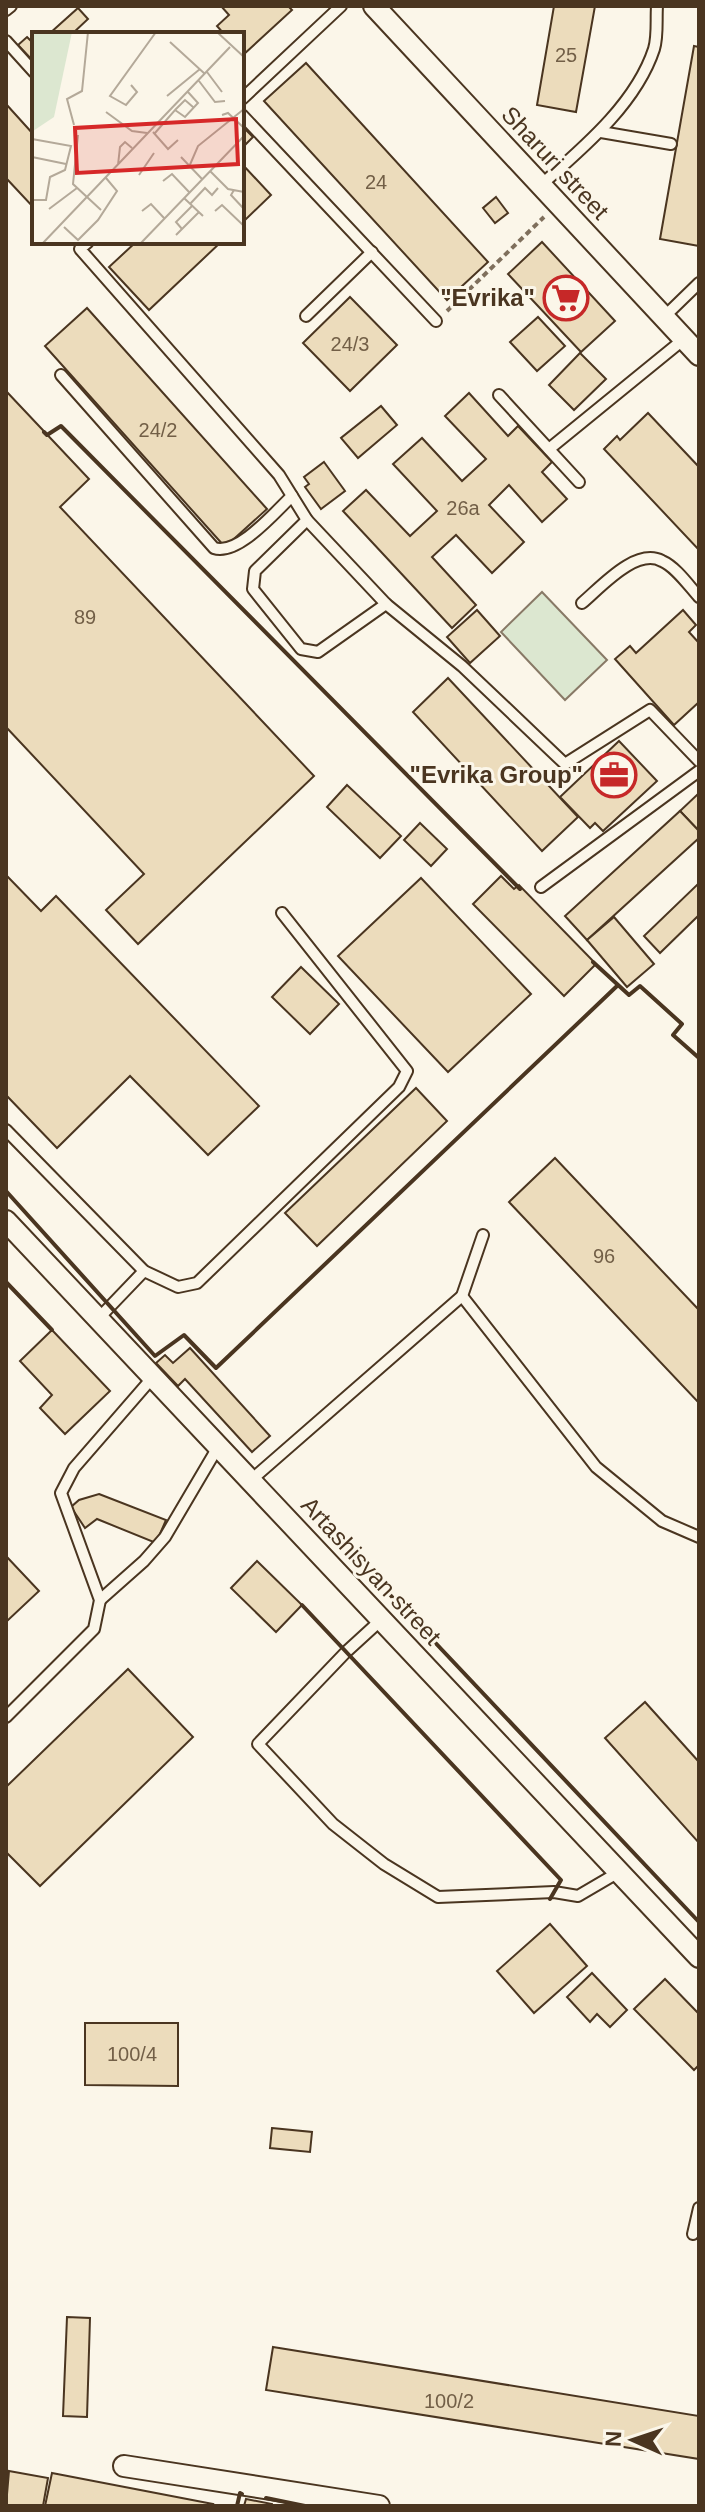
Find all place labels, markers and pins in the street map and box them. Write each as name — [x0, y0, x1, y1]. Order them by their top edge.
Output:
supermarket icon: "Evrika" — [542, 274, 590, 322]
place label: "Evrika" — [440, 284, 535, 311]
office icon: "Evrika Group" — [590, 751, 638, 799]
place label: "Evrika Group" — [410, 761, 583, 788]

